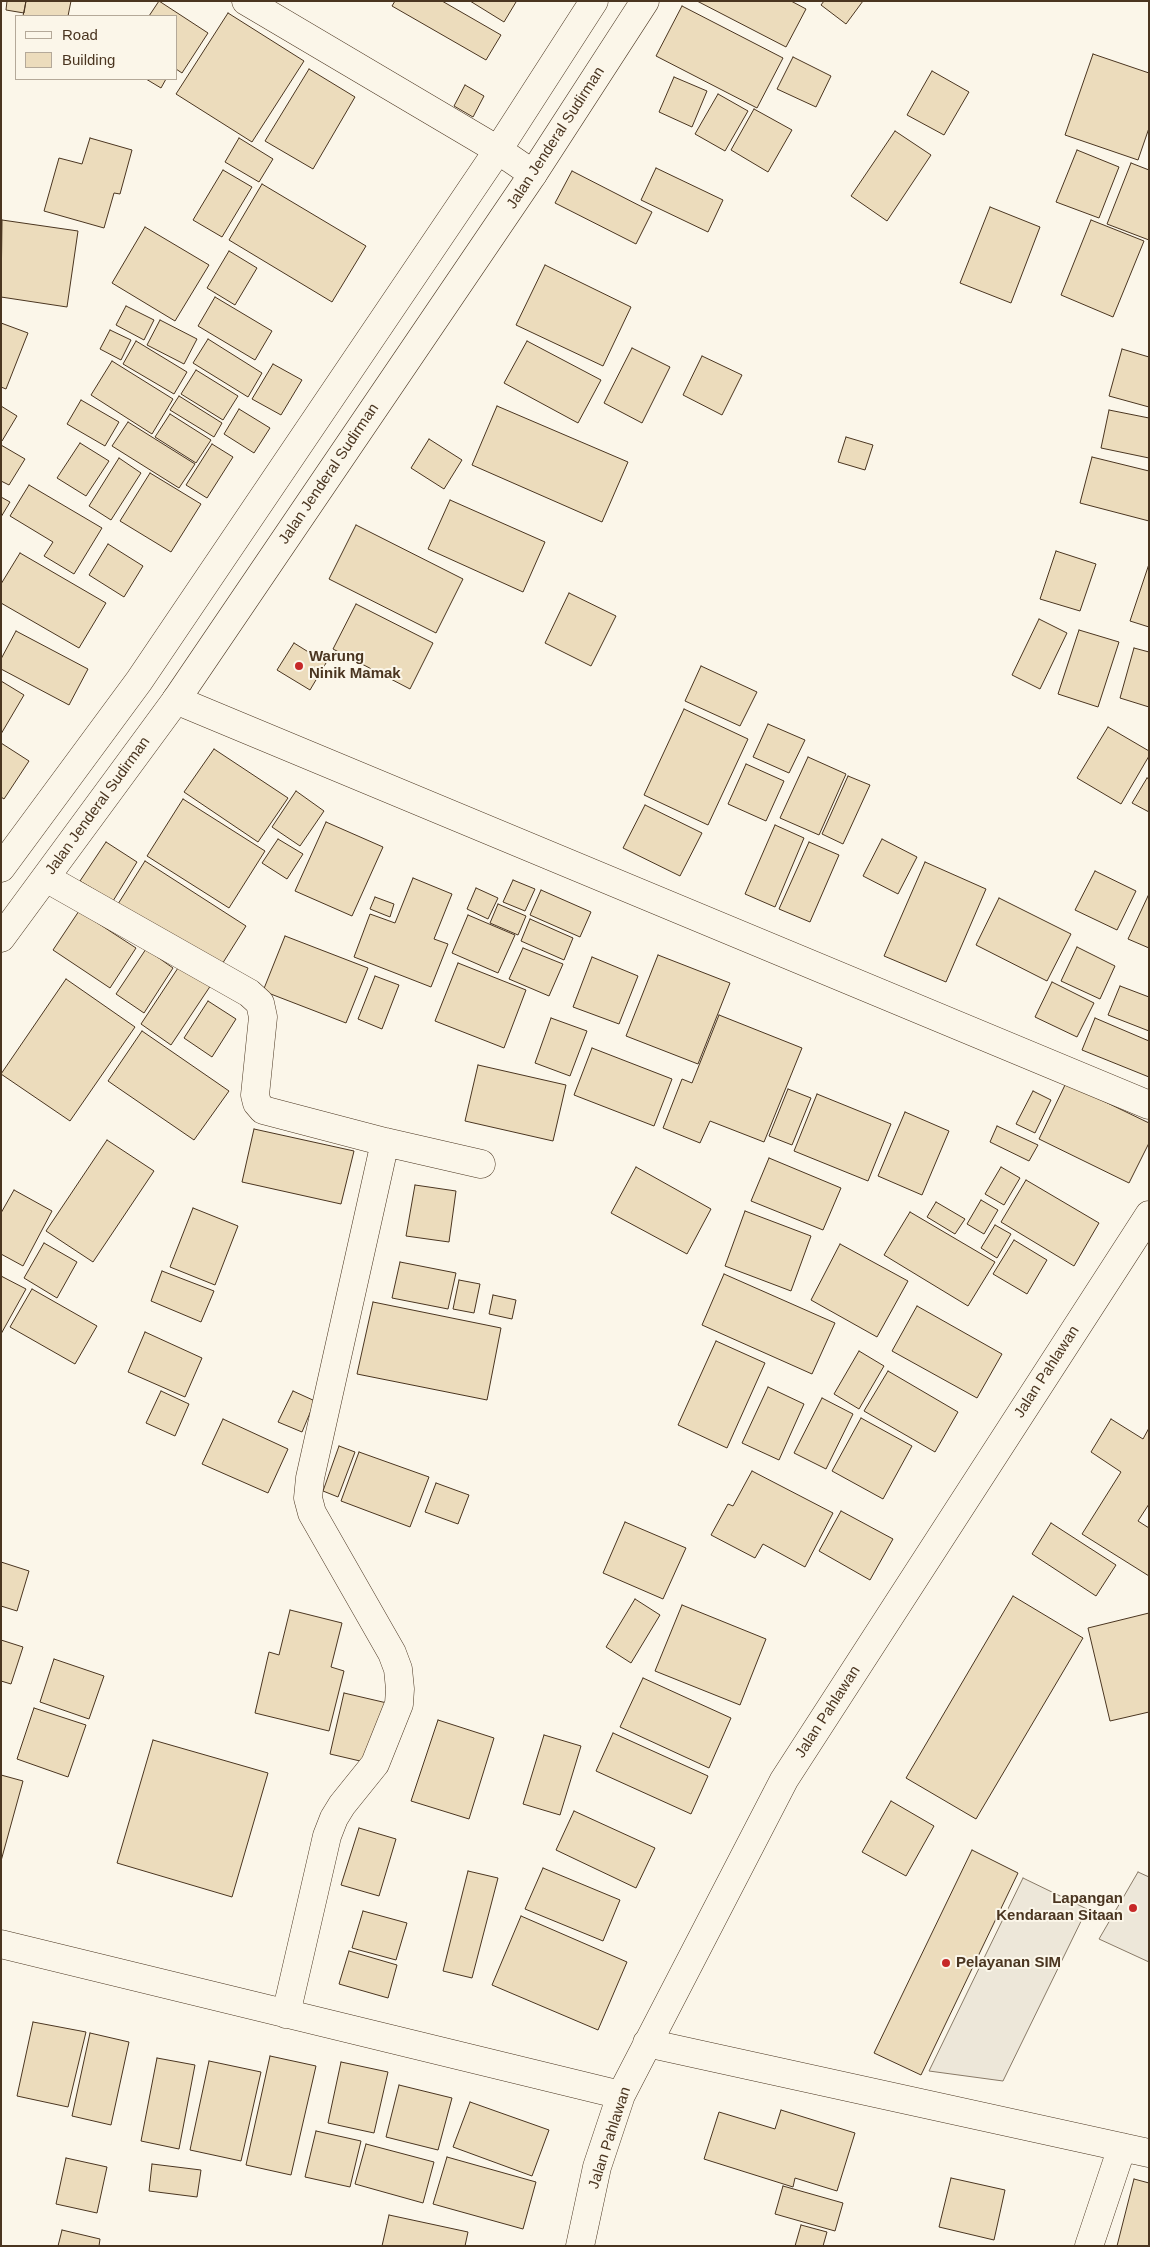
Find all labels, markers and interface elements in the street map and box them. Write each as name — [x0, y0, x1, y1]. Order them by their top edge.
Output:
legend — [15, 15, 178, 80]
text: Road — [62, 26, 98, 43]
text: Building — [62, 51, 115, 68]
street label: Jalan Jenderal Sudirman — [503, 64, 609, 212]
street label: Jalan Jenderal Sudirman — [275, 400, 383, 548]
place label: Warung Ninik Mamak — [309, 648, 401, 683]
marker: Warung Ninik Mamak — [293, 660, 305, 672]
street label: Jalan Jenderal Sudirman — [42, 734, 154, 878]
street label: Jalan Pahlawan — [1011, 1323, 1083, 1421]
street label: Jalan Pahlawan — [792, 1663, 864, 1761]
place label: Lapangan Kendaraan Sitaan — [996, 1890, 1123, 1925]
marker: Lapangan Kendaraan Sitaan — [1127, 1902, 1139, 1914]
place label: Pelayanan SIM — [956, 1954, 1061, 1972]
marker: Pelayanan SIM — [940, 1957, 952, 1969]
street label: Jalan Pahlawan — [585, 2085, 635, 2191]

